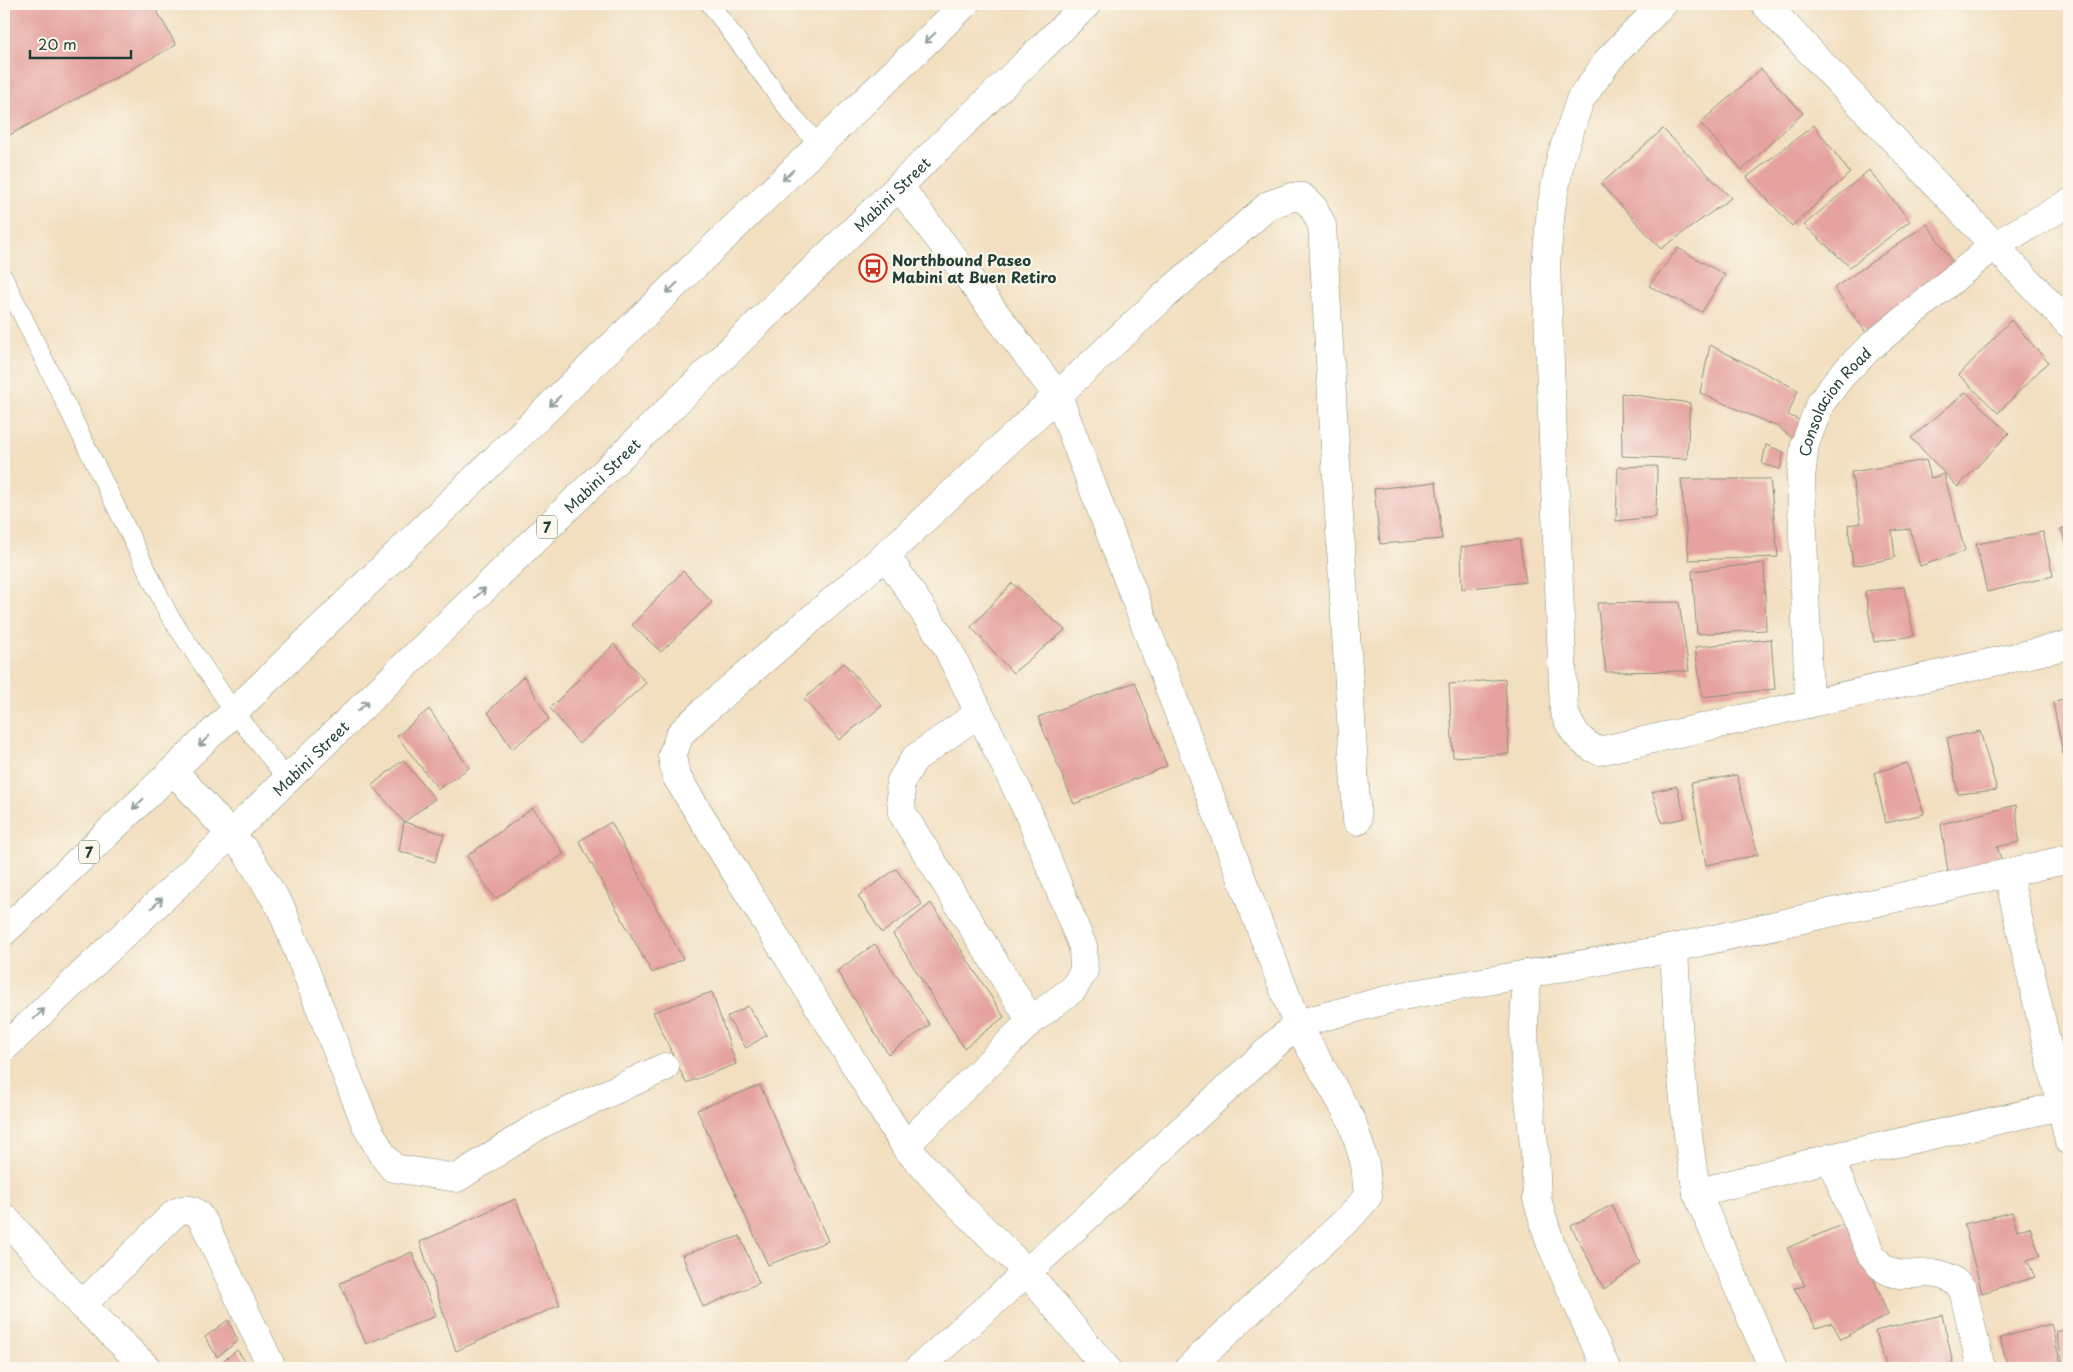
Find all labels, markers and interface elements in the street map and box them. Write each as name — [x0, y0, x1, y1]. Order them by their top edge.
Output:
scale bar — [30, 28, 131, 60]
text: 20 m — [38, 32, 77, 55]
one-way arrow — [924, 32, 936, 44]
street label: Mabini Street — [848, 151, 935, 236]
one-way arrow — [782, 169, 794, 181]
place label: Northbound Paseo Mabini at Buen Retiro — [892, 248, 1057, 288]
bus stop icon: Northbound Paseo Mabini at Buen Retiro — [858, 253, 888, 283]
one-way arrow — [665, 282, 678, 294]
street label: Consolacion Road — [1792, 341, 1876, 458]
one-way arrow — [549, 395, 561, 407]
street label: Mabini Street — [558, 432, 645, 517]
road number: 7 — [537, 516, 557, 538]
one-way arrow — [473, 587, 485, 599]
one-way arrow — [357, 700, 369, 712]
street label: Mabini Street — [266, 715, 354, 800]
one-way arrow — [198, 735, 210, 748]
one-way arrow — [132, 798, 145, 810]
road number: 7 — [79, 840, 99, 864]
one-way arrow — [151, 897, 164, 909]
one-way arrow — [33, 1008, 46, 1020]

